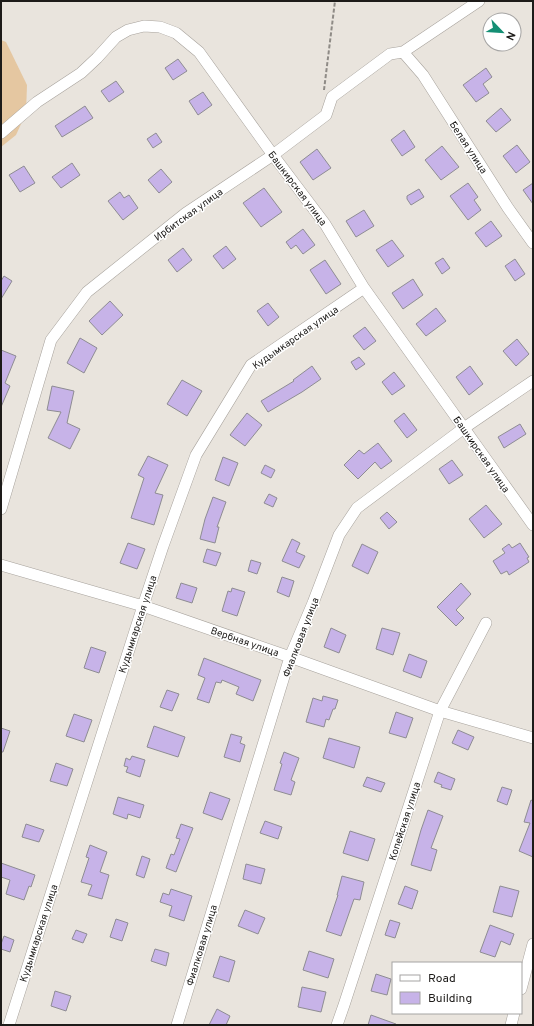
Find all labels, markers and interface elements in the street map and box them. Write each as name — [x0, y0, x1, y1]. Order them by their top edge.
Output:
north arrow — [482, 12, 522, 52]
text: N — [502, 29, 518, 42]
street label: Белая улица — [446, 119, 490, 177]
street label: Башкирская улица — [264, 149, 329, 229]
street label: Ирбитская улица — [152, 186, 226, 244]
street label: Кудымкарская улица — [250, 304, 341, 373]
street label: Башкирская улица — [450, 414, 512, 496]
street label: Кудымкарская улица — [116, 574, 160, 675]
street label: Фиалковая улица — [280, 596, 323, 679]
street label: Вербная улица — [209, 625, 280, 660]
street label: Копейская улица — [387, 780, 424, 862]
street label: Кудымкарская улица — [17, 883, 61, 984]
street label: Фиалковая улица — [184, 903, 221, 988]
legend — [392, 962, 522, 1014]
text: Road — [428, 971, 456, 987]
text: Building — [428, 991, 472, 1007]

